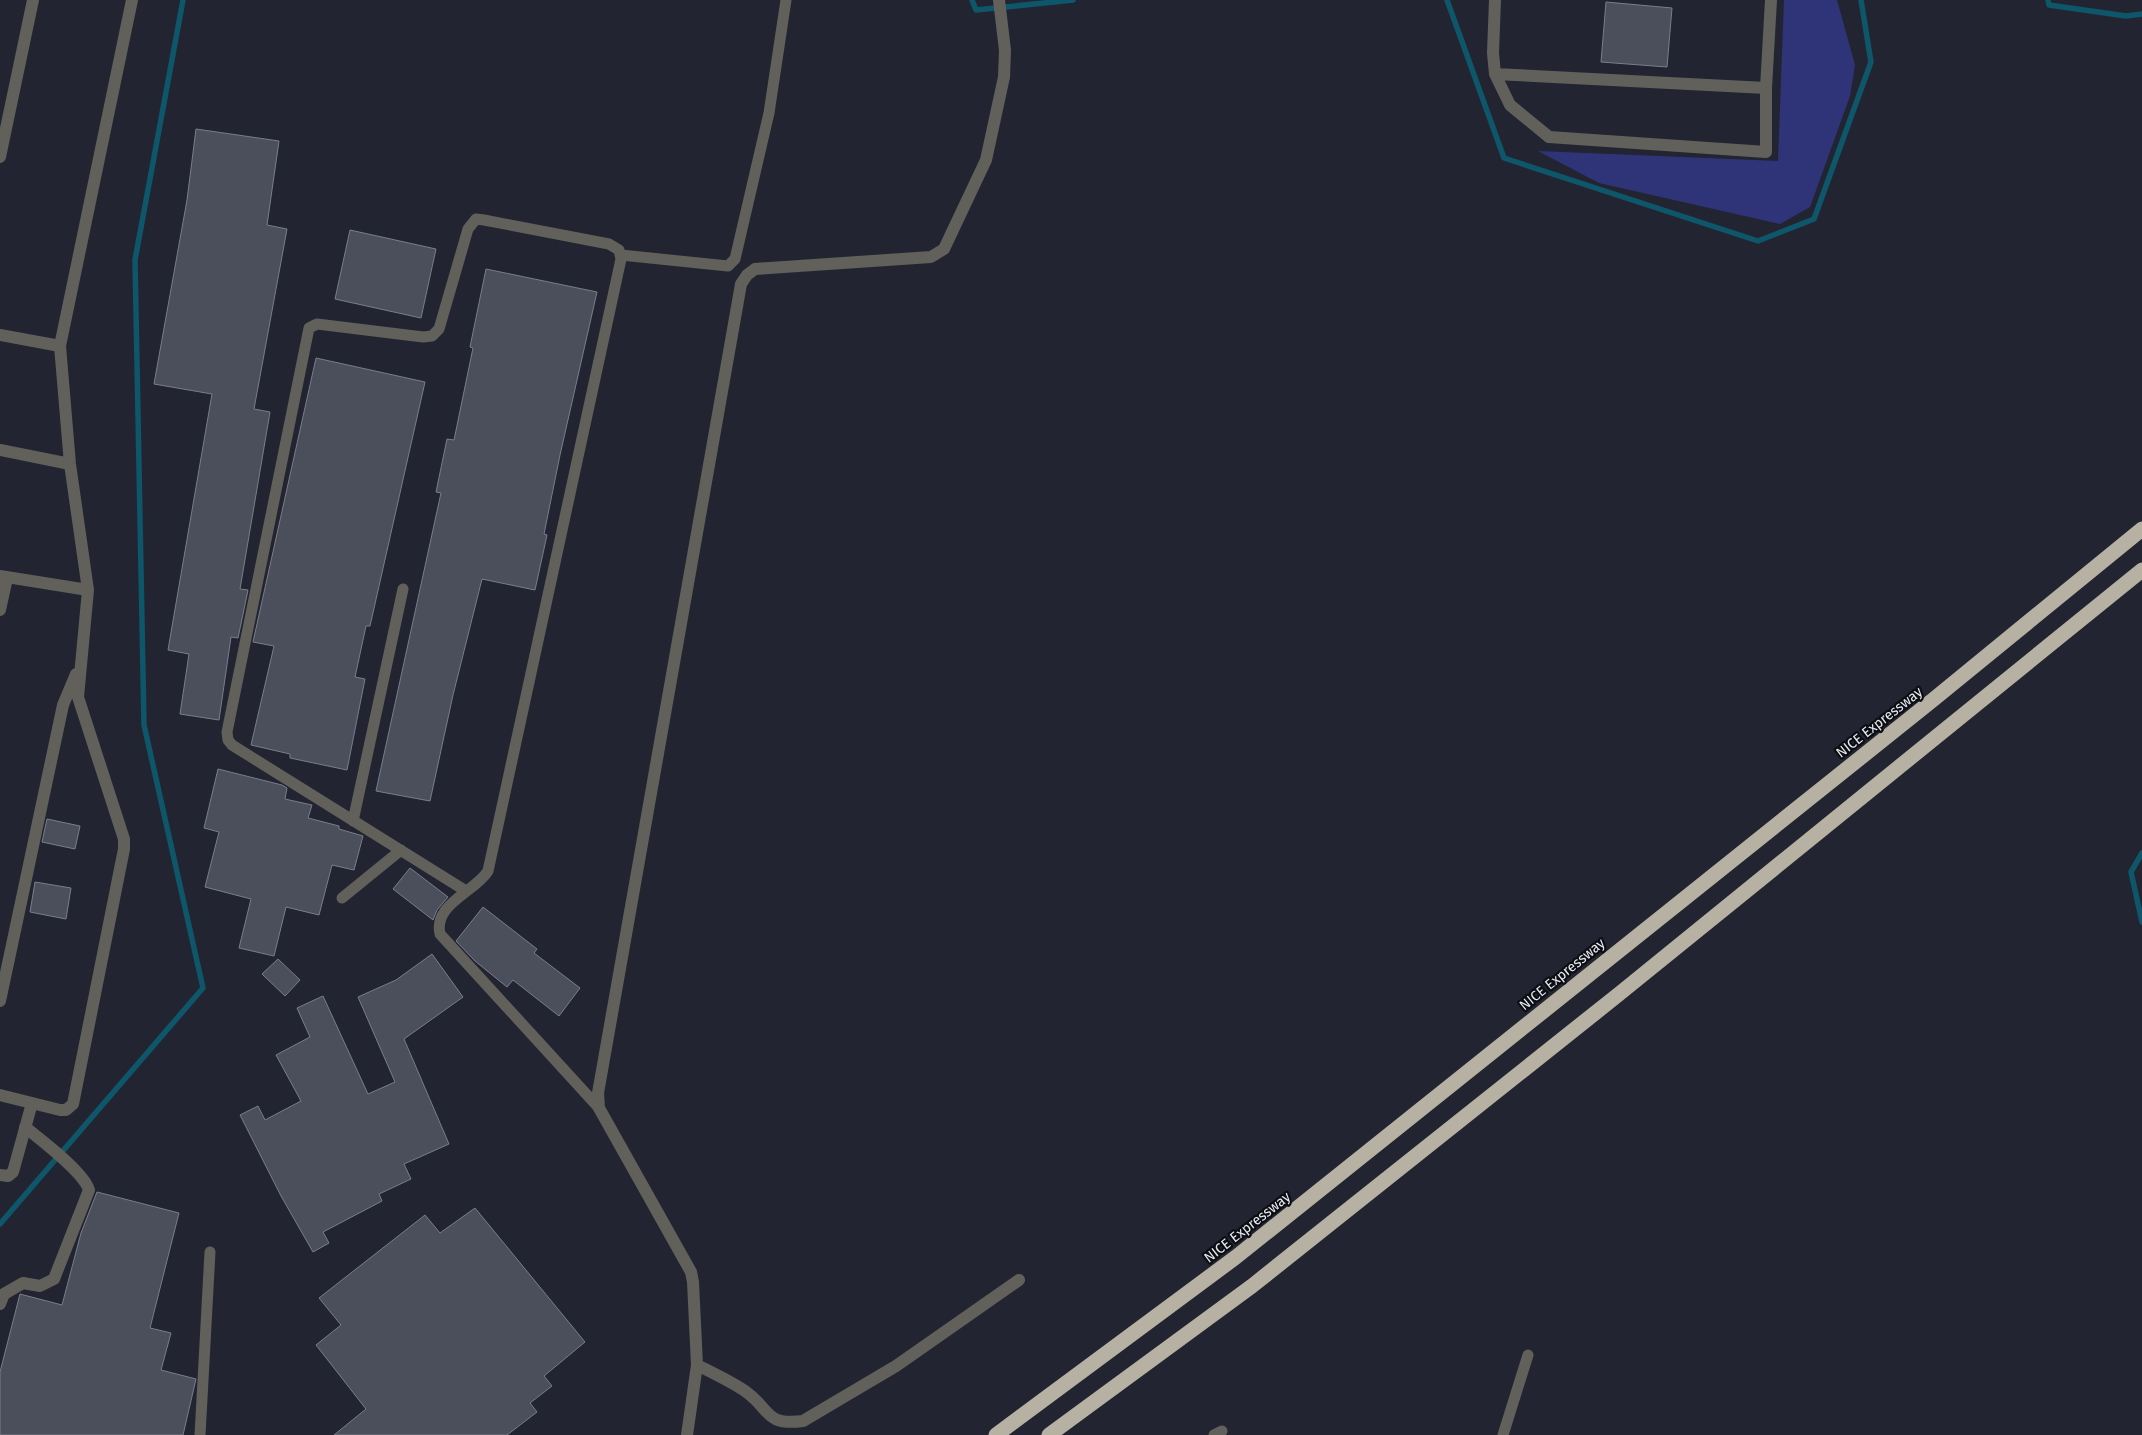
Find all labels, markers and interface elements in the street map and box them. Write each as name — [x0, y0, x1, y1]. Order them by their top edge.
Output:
street label: NICE Expressway — [1833, 683, 1926, 761]
street label: NICE Expressway — [1516, 935, 1609, 1014]
street label: NICE Expressway — [1201, 1188, 1294, 1266]

